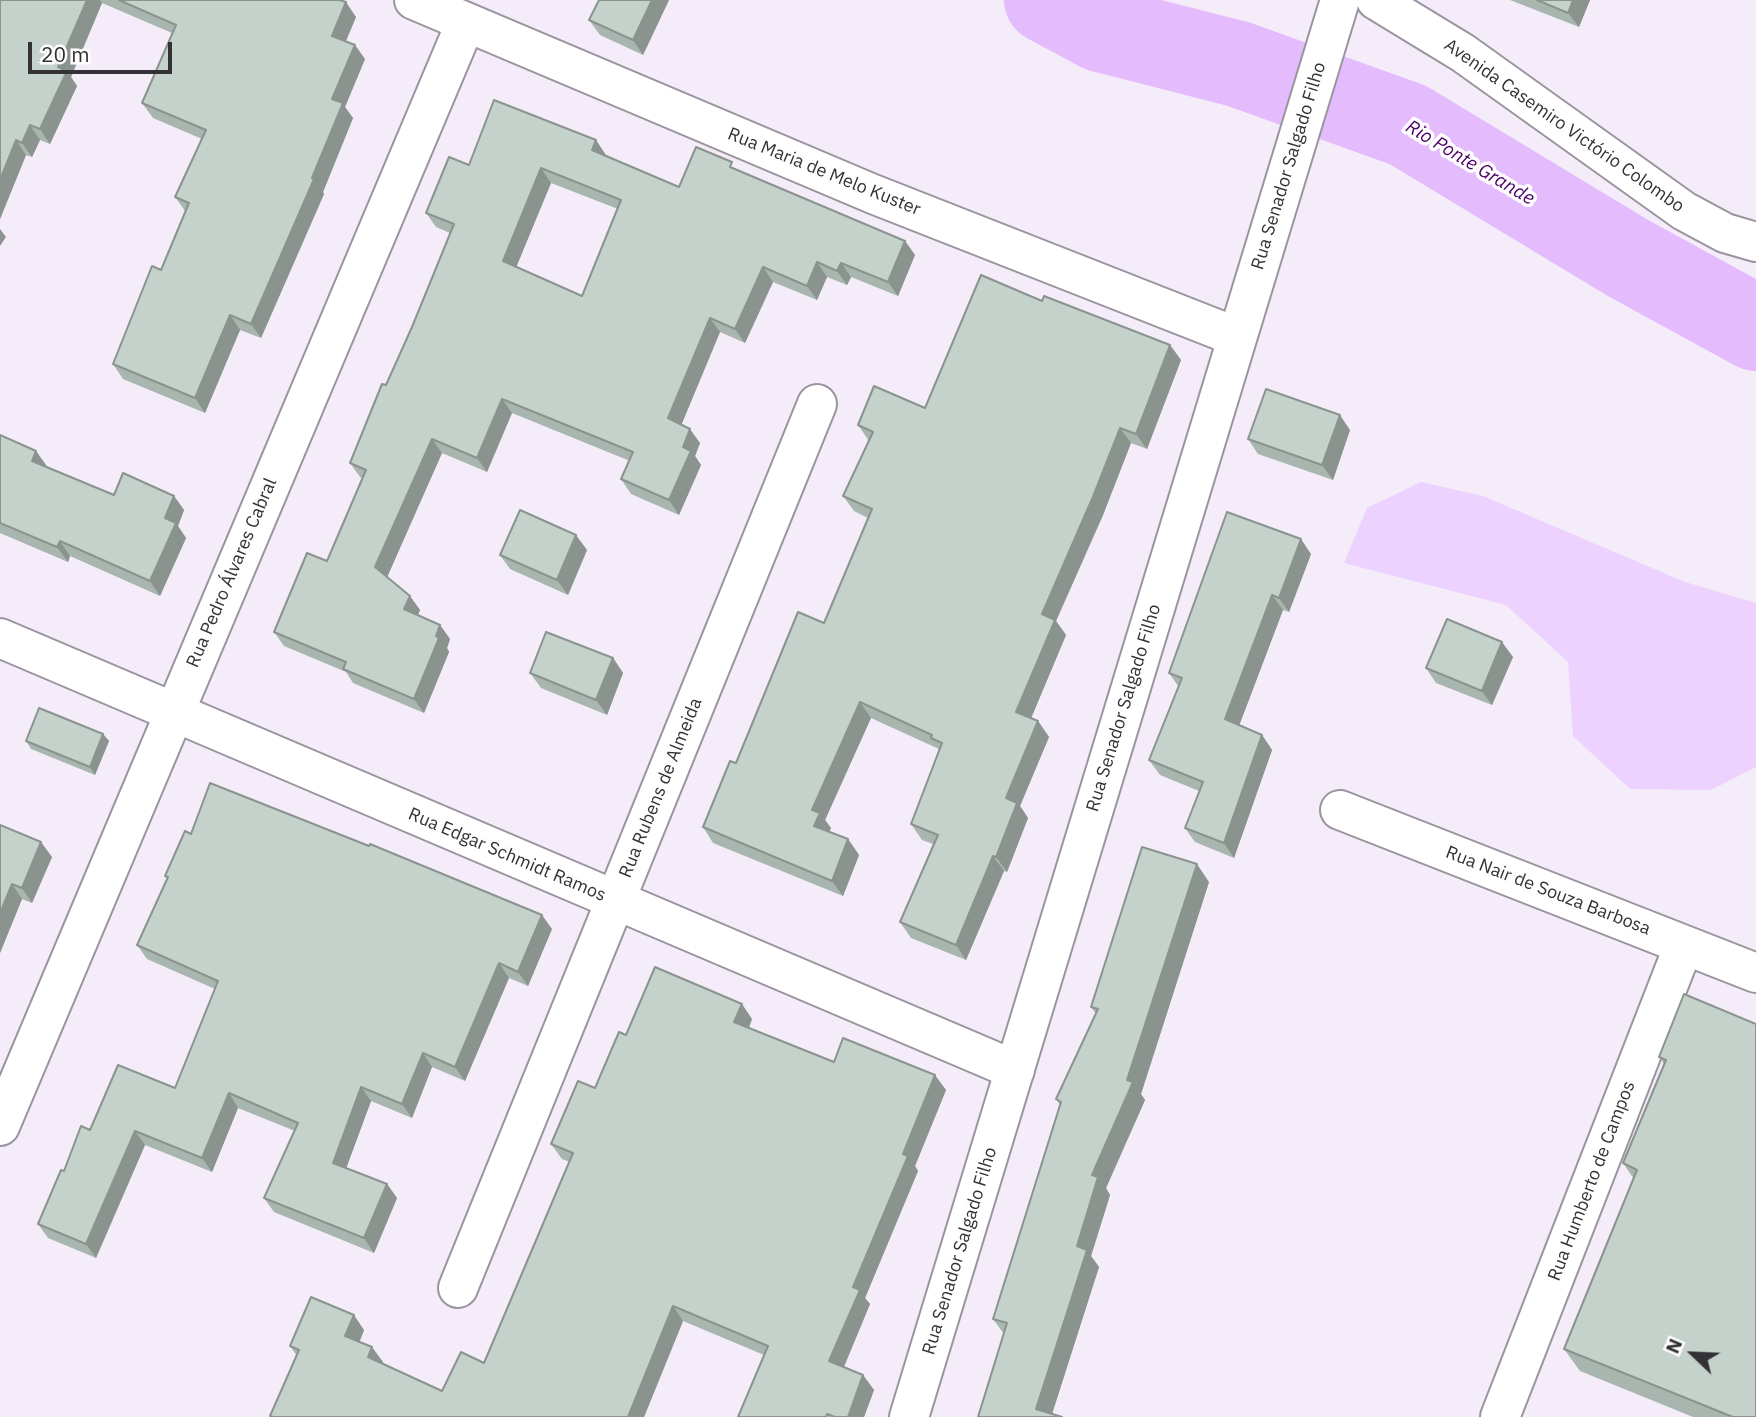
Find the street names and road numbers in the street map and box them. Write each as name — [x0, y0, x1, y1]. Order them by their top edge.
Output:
street label: Avenida Casemiro Victório Colombo — [1440, 35, 1688, 217]
street label: Rua Senador Salgado Filho — [1247, 60, 1331, 272]
street label: Rua Maria de Melo Kuster — [724, 123, 924, 221]
street label: Rua Pedro Álvares Cabral — [182, 475, 282, 671]
street label: Rua Senador Salgado Filho — [1082, 602, 1166, 814]
street label: Rua Rubens de Almeida — [615, 695, 707, 881]
street label: Rua Edgar Schmidt Ramos — [405, 803, 609, 907]
street label: Rua Nair de Souza Barbosa — [1443, 842, 1653, 940]
street label: Rua Humberto de Campos — [1544, 1078, 1640, 1284]
street label: Rua Senador Salgado Filho — [918, 1145, 1002, 1357]

